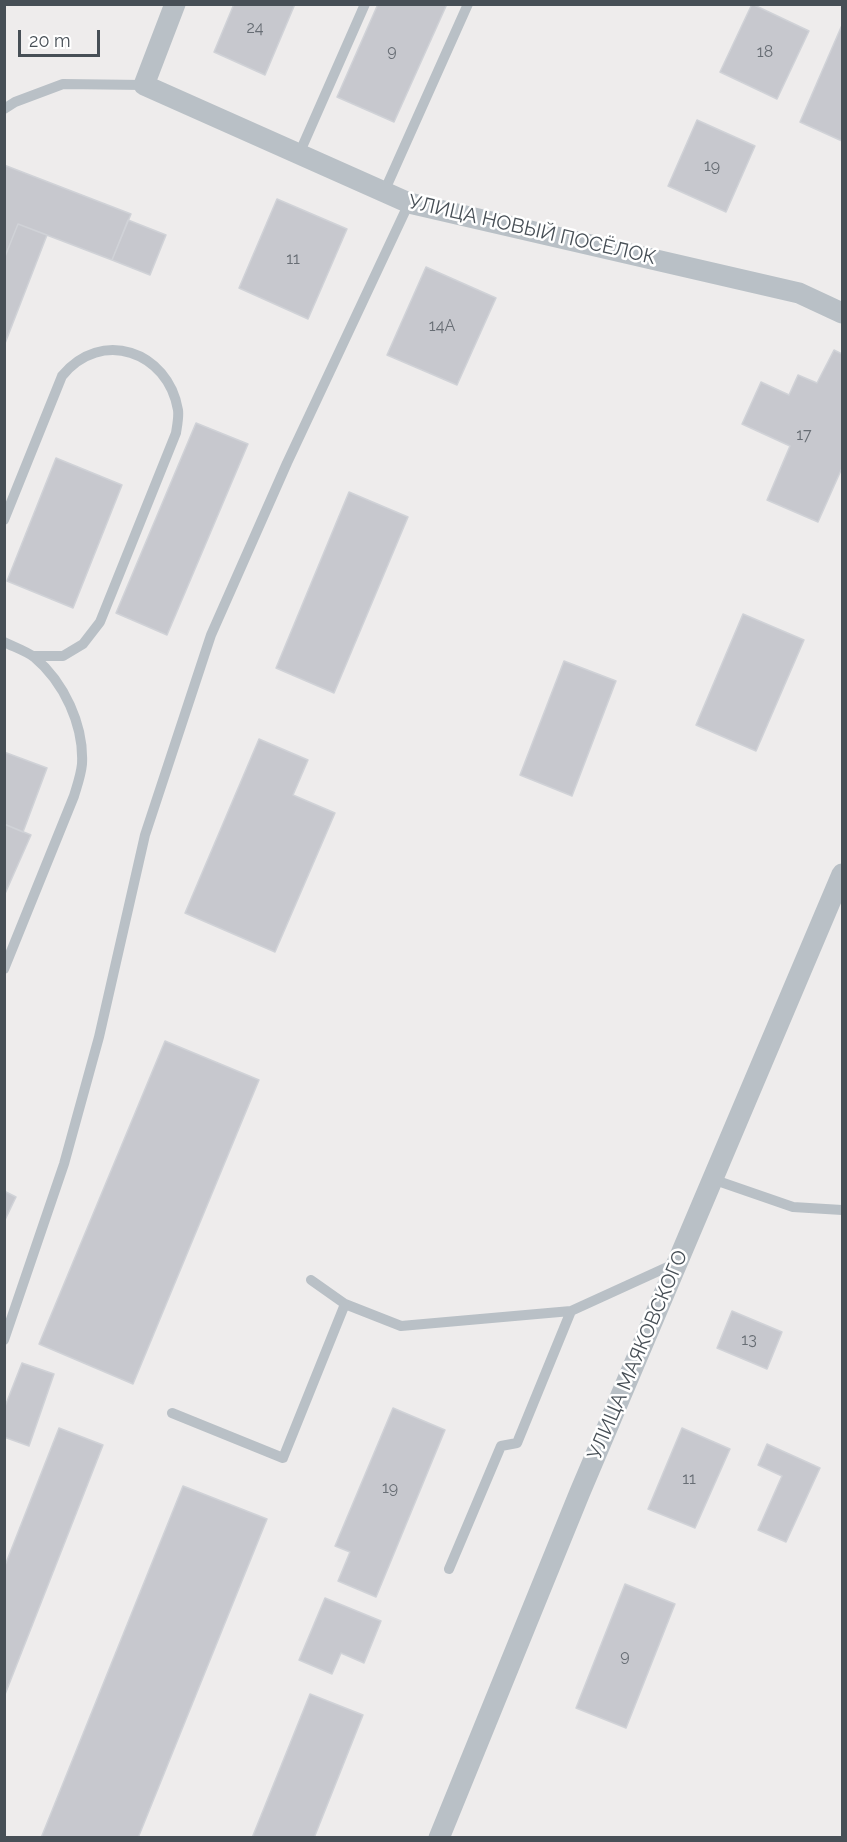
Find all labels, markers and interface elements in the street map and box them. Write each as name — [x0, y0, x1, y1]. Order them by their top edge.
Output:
scale bar — [21, 18, 104, 56]
house number: 24 — [246, 18, 264, 38]
text: 20 m — [29, 30, 71, 51]
house number: 9 — [387, 41, 397, 61]
house number: 18 — [757, 42, 773, 62]
house number: 19 — [704, 156, 720, 176]
street label: УЛИЦА НОВЫЙ ПОСЁЛОК — [406, 190, 658, 270]
house number: 11 — [286, 249, 300, 269]
house number: 14А — [429, 316, 455, 336]
house number: 17 — [796, 425, 812, 445]
street label: УЛИЦА МАЯКОВСКОГО — [583, 1247, 693, 1463]
house number: 13 — [741, 1330, 757, 1350]
house number: 11 — [682, 1469, 696, 1489]
house number: 19 — [382, 1478, 398, 1498]
house number: 9 — [620, 1646, 630, 1666]

